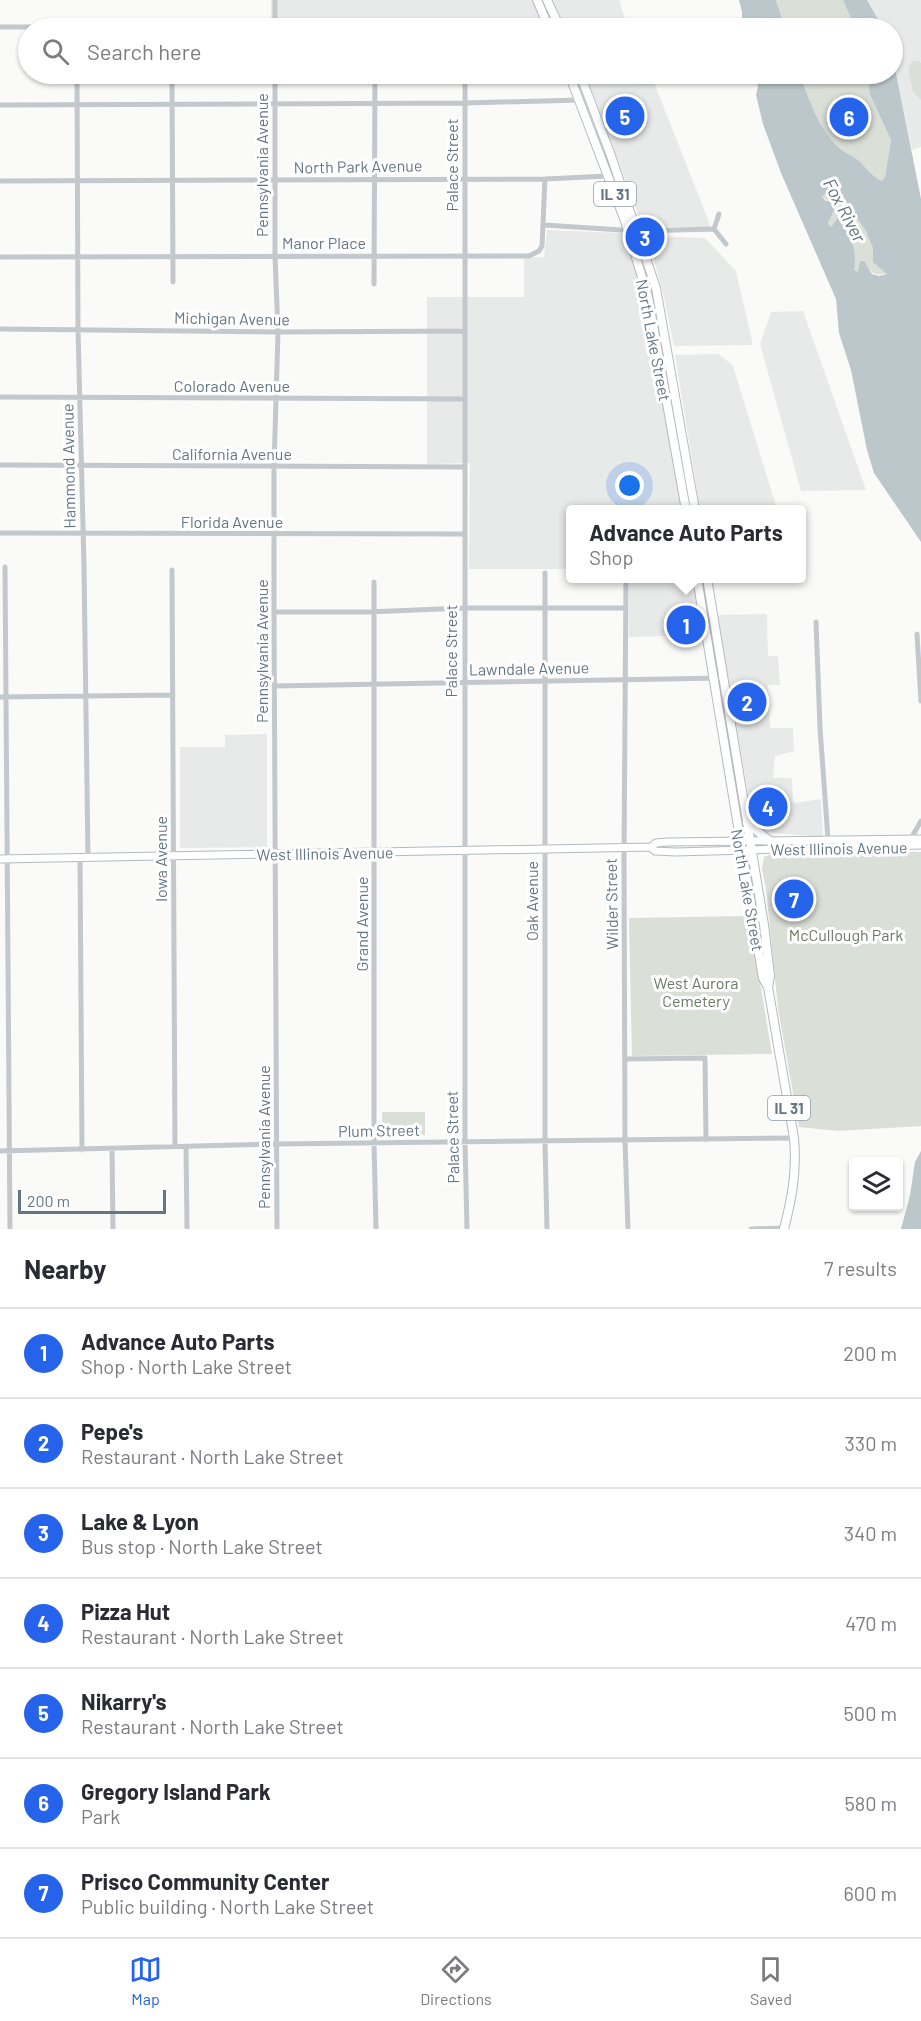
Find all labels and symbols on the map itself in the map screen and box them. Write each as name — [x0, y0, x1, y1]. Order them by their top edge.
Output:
street label: Pennsylvania Avenue — [252, 93, 271, 237]
pin: 5 — [606, 94, 644, 138]
pin: 6 — [830, 94, 868, 140]
street label: Palace Street — [442, 118, 461, 212]
street label: North Park Avenue — [293, 155, 423, 177]
water label: Fox River — [819, 174, 871, 246]
road number: IL 31 — [594, 182, 636, 206]
pin: 3 — [626, 214, 664, 260]
street label: Manor Place — [282, 233, 366, 252]
street label: North Lake Street — [633, 278, 675, 402]
street label: Michigan Avenue — [174, 307, 290, 329]
street label: Colorado Avenue — [174, 376, 290, 395]
street label: Hammond Avenue — [57, 403, 79, 529]
street label: California Avenue — [172, 444, 292, 463]
your location — [615, 471, 644, 500]
street label: Florida Avenue — [181, 512, 283, 531]
street label: Pennsylvania Avenue — [252, 579, 271, 723]
pin: 1 — [666, 602, 706, 648]
street label: Palace Street — [441, 604, 460, 698]
street label: Lawndale Avenue — [469, 657, 589, 679]
pin: 2 — [728, 680, 766, 724]
pin: 4 — [748, 784, 788, 830]
street label: Iowa Avenue — [151, 816, 170, 902]
street label: North Lake Street — [728, 827, 768, 953]
street label: West Illinois Avenue — [770, 837, 908, 859]
street label: West Illinois Avenue — [256, 842, 394, 864]
street label: Wilder Street — [601, 858, 621, 950]
street label: Oak Avenue — [522, 861, 541, 941]
street label: Grand Avenue — [352, 876, 371, 972]
pin: 7 — [774, 876, 814, 922]
park label: McCullough Park — [789, 925, 903, 944]
park label: West Aurora Cemetery — [653, 973, 739, 1010]
street label: Pennsylvania Avenue — [254, 1065, 273, 1209]
street label: Palace Street — [442, 1090, 462, 1184]
road number: IL 31 — [768, 1096, 810, 1120]
street label: Plum Street — [338, 1120, 420, 1140]
scale bar — [18, 1187, 166, 1214]

